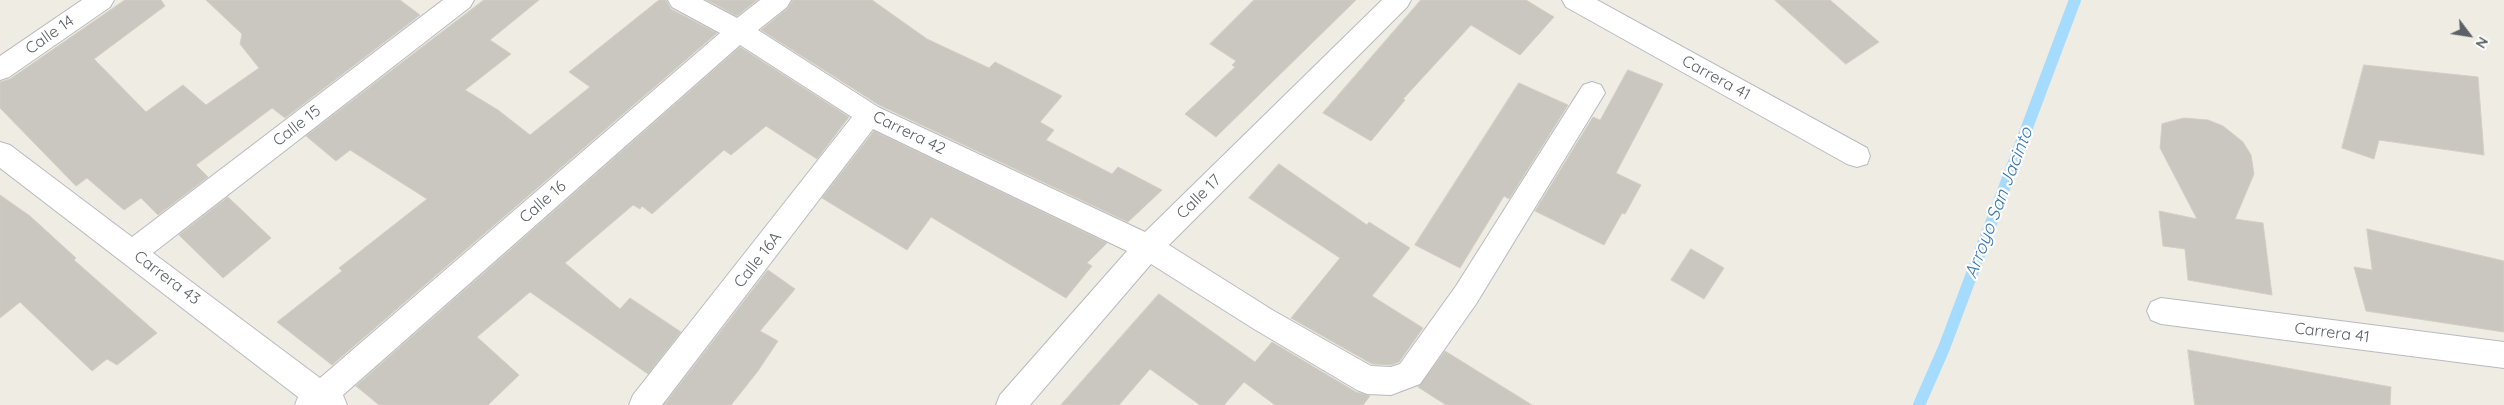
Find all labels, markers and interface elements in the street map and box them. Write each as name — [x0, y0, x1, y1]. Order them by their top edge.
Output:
north arrow — [2444, 10, 2494, 60]
street label: Calle 14 — [22, 11, 78, 59]
text: N — [2471, 34, 2492, 52]
street label: Carrera 41 — [1678, 51, 1754, 105]
street label: Calle 15 — [269, 101, 325, 151]
street label: Carrera 42 — [870, 107, 948, 159]
water label: Arroyo San Jacinto — [1960, 124, 2038, 282]
street label: Calle 17 — [1173, 171, 1225, 223]
street label: Calle 16 — [516, 177, 570, 227]
street label: Calle 16A — [730, 228, 786, 292]
street label: Carrera 43 — [130, 247, 204, 309]
street label: Carrera 41 — [2293, 319, 2371, 347]

